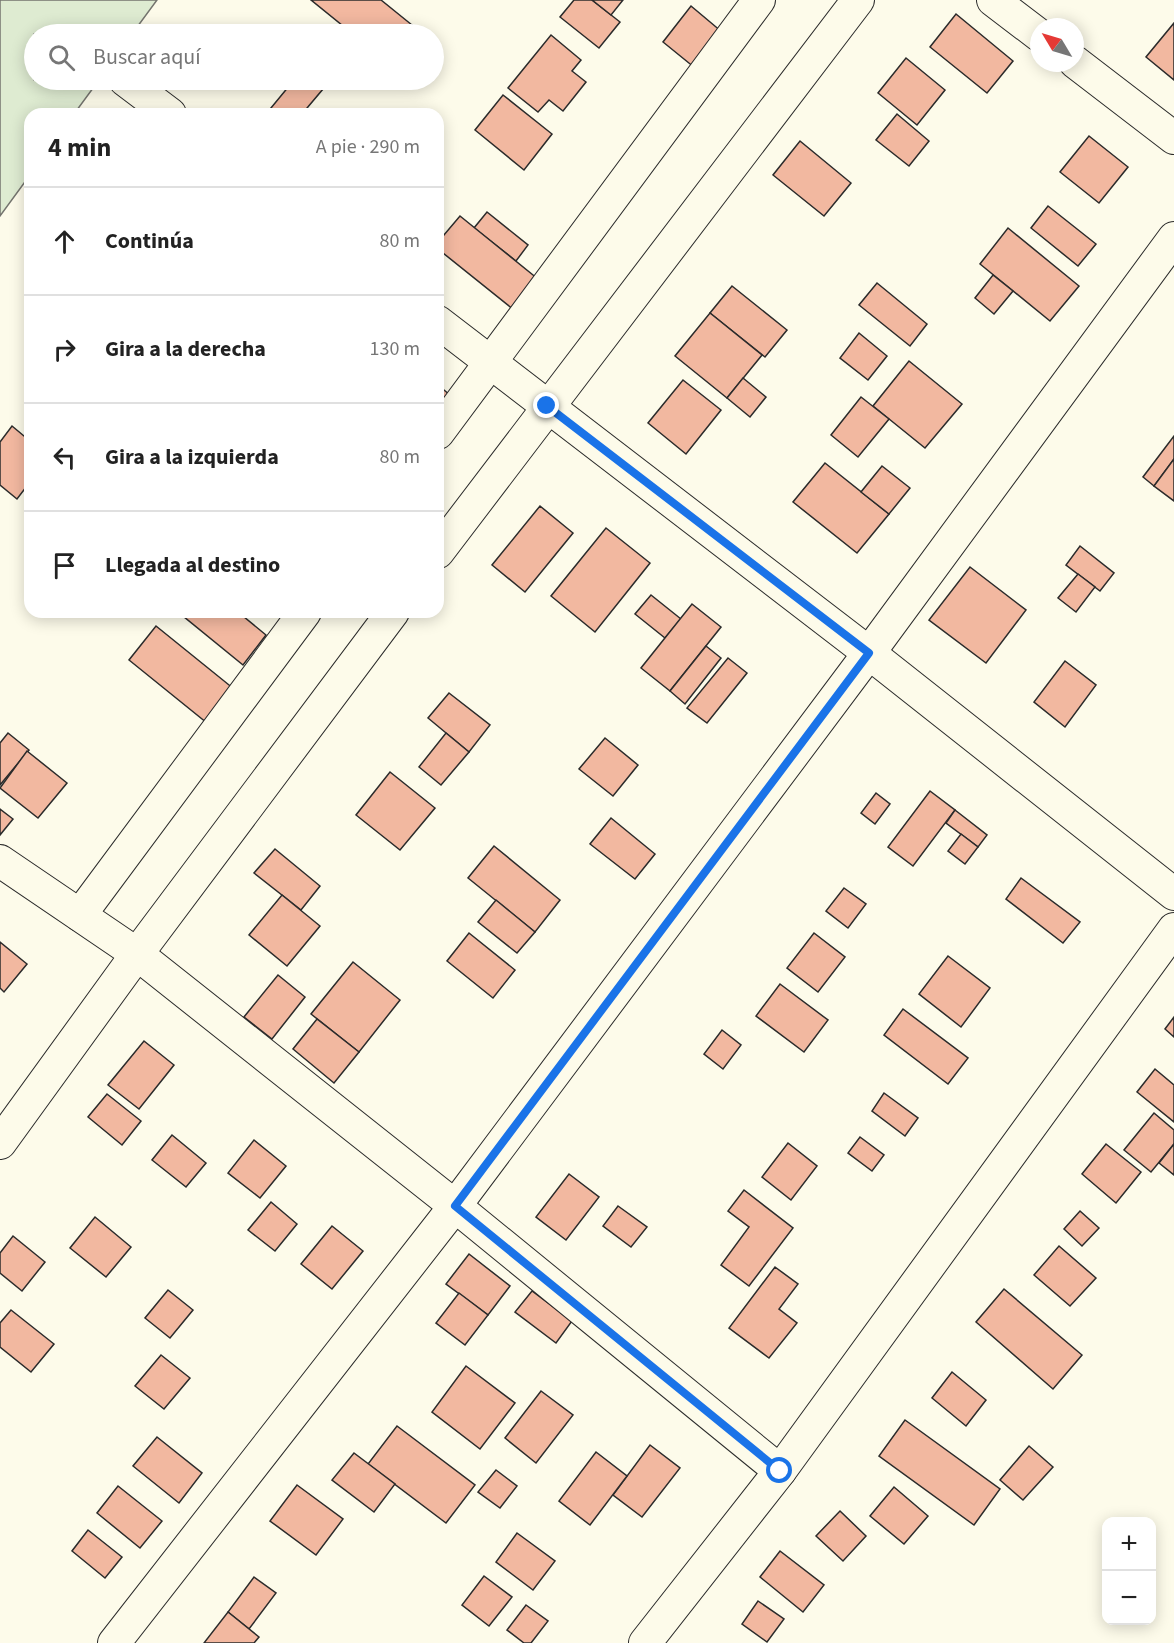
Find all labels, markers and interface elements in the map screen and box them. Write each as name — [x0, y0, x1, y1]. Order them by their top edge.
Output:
north arrow — [1030, 18, 1084, 72]
search box — [24, 24, 444, 90]
icon: search — [45, 41, 78, 74]
text: Buscar aquí — [93, 41, 201, 73]
text: 4 min — [48, 129, 111, 166]
text: A pie · 290 m — [316, 133, 420, 161]
icon: ahead — [48, 225, 81, 258]
text: Continúa — [105, 225, 194, 257]
text: 80 m — [380, 227, 420, 255]
icon: right — [48, 333, 81, 366]
text: Gira a la derecha — [105, 333, 266, 365]
text: 130 m — [370, 335, 420, 363]
route end — [533, 392, 559, 418]
icon: left — [48, 441, 81, 474]
text: Gira a la izquierda — [105, 441, 279, 473]
text: 80 m — [380, 443, 420, 471]
icon: arrive — [48, 549, 81, 582]
text: Llegada al destino — [105, 549, 280, 581]
route start — [766, 1457, 792, 1483]
map controls — [1102, 1517, 1156, 1625]
button: + — [1102, 1517, 1156, 1571]
button: − — [1102, 1571, 1156, 1625]

